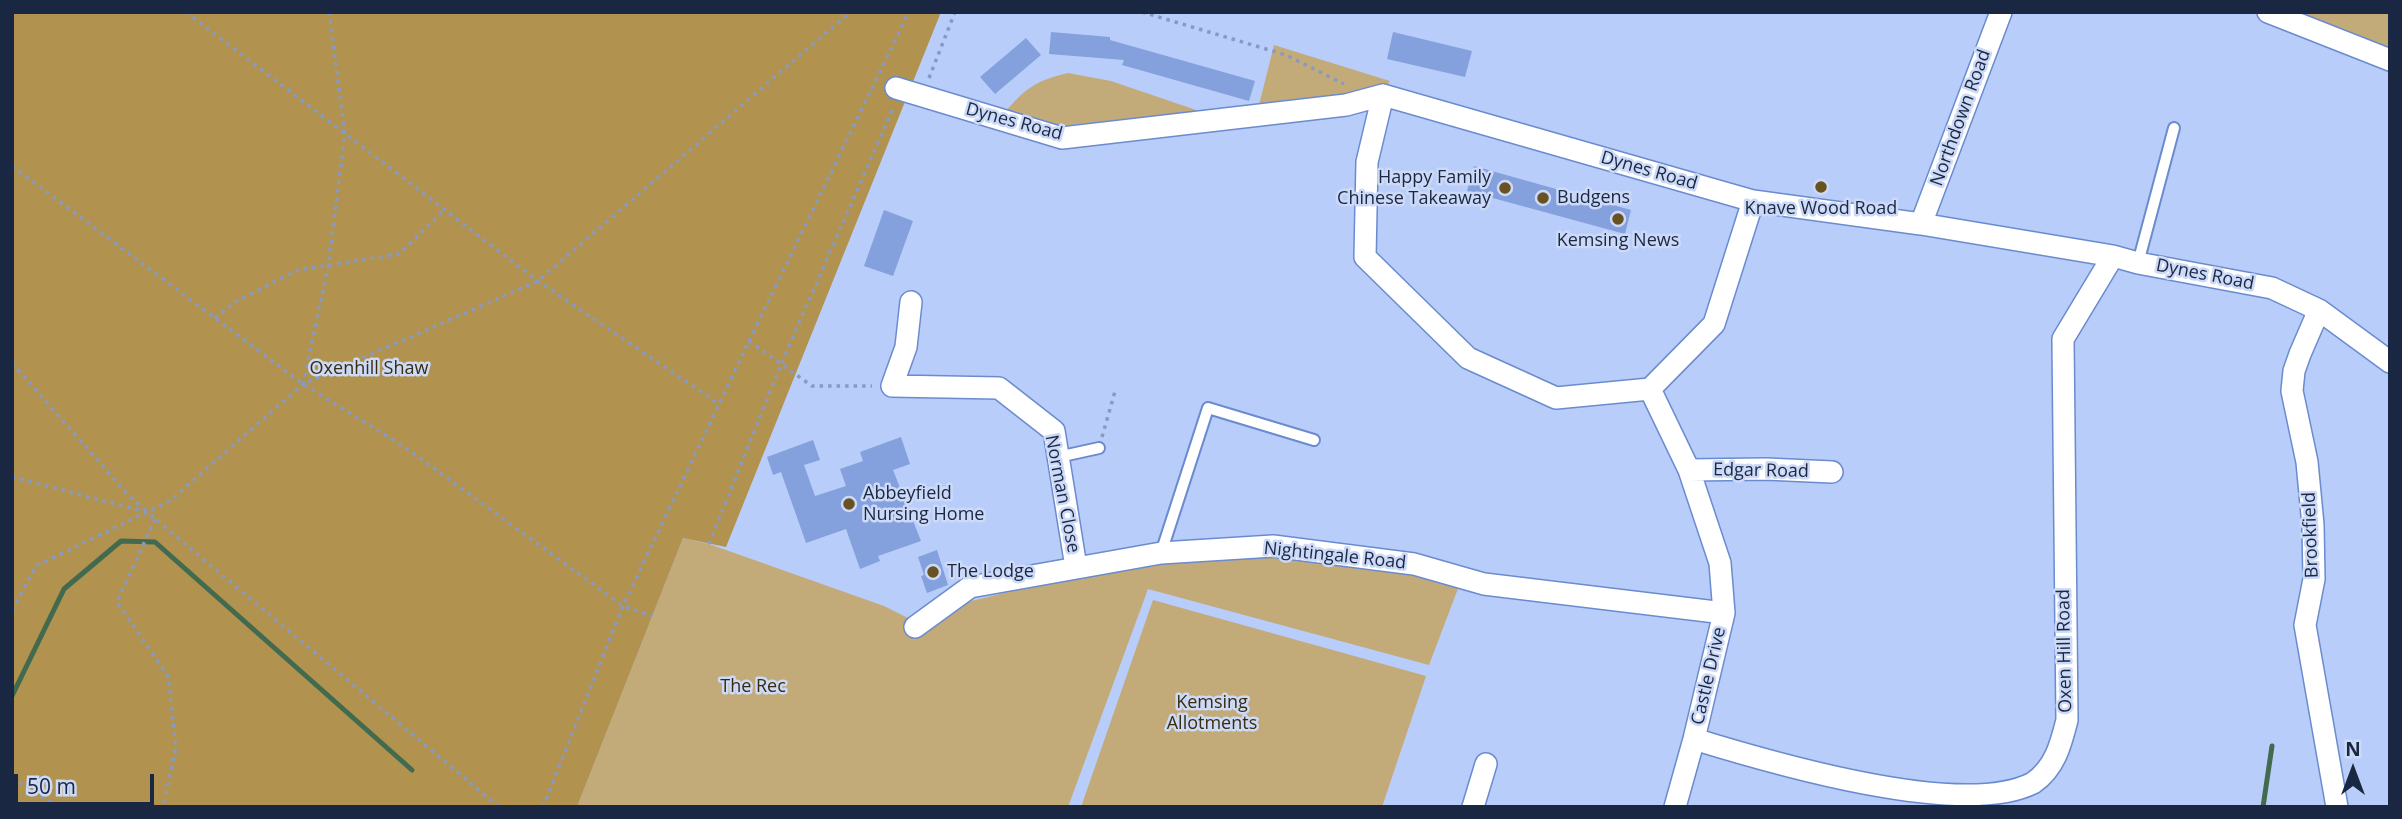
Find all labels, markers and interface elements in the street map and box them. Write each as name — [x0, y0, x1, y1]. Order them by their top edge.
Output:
street label: Northdown Road — [1926, 47, 1996, 189]
street label: Dynes Road — [963, 99, 1065, 145]
street label: Dynes Road — [1598, 147, 1700, 195]
place label: Happy Family Chinese Takeaway — [1337, 167, 1491, 210]
marker: Knave Wood Road — [1813, 179, 1829, 195]
marker: Happy Family Chinese Takeaway — [1497, 180, 1513, 196]
place label: Budgens — [1557, 187, 1630, 209]
marker: Budgens — [1535, 190, 1551, 206]
place label: Knave Wood Road — [1745, 198, 1897, 220]
marker: Kemsing News — [1610, 211, 1626, 227]
place label: Kemsing News — [1557, 230, 1679, 252]
street label: Dynes Road — [2154, 255, 2256, 295]
park label: Oxenhill Shaw — [310, 358, 428, 380]
street label: Norman Close — [1040, 433, 1084, 555]
street label: Edgar Road — [1713, 459, 1809, 483]
place label: Abbeyfield Nursing Home — [863, 483, 984, 526]
street label: Brookfield — [2299, 491, 2323, 579]
marker: Abbeyfield Nursing Home — [841, 496, 857, 512]
street label: Nightingale Road — [1263, 538, 1407, 574]
place label: The Lodge — [947, 561, 1034, 583]
marker: The Lodge — [925, 564, 941, 580]
street label: Oxen Hill Road — [2053, 589, 2077, 713]
street label: Castle Drive — [1687, 625, 1731, 727]
park label: The Rec — [720, 676, 786, 698]
park label: Kemsing Allotments — [1167, 692, 1257, 734]
north arrow — [2318, 735, 2388, 805]
text: N — [2345, 736, 2361, 762]
scale bar — [18, 760, 158, 804]
text: 50 m — [27, 772, 76, 800]

